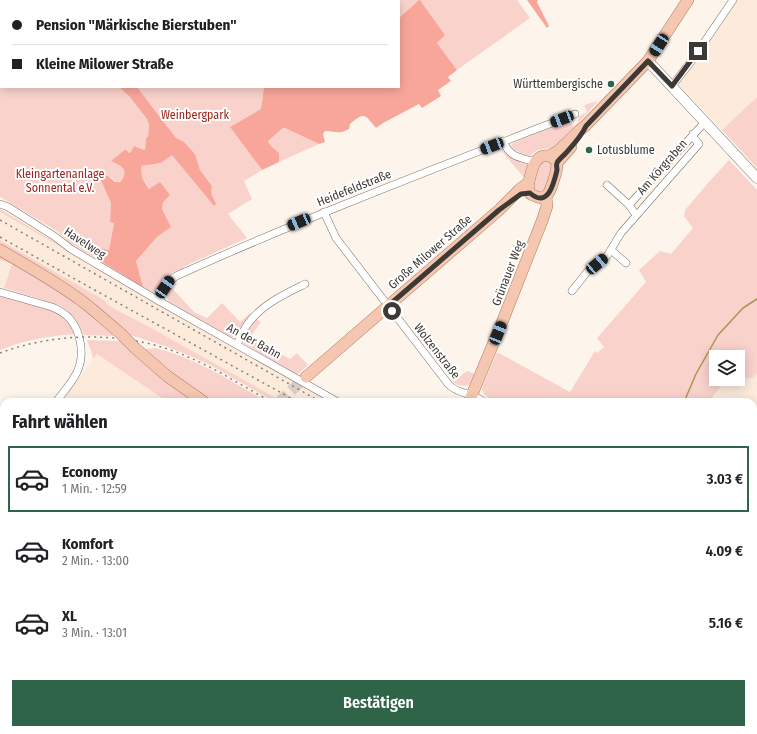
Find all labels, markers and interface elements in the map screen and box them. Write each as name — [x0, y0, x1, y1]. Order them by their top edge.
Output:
text: Pension "Märkische Bierstuben" — [36, 16, 237, 34]
car — [647, 32, 671, 58]
route end — [689, 42, 707, 60]
text: Kleine Milower Straße — [36, 55, 174, 73]
place label: Württembergische — [513, 77, 603, 91]
marker: Württembergische — [606, 79, 616, 89]
park label: Weinbergpark — [161, 108, 229, 122]
car — [549, 109, 575, 129]
car — [479, 136, 505, 156]
street label: Am Körgraben — [634, 136, 690, 198]
place label: Lotusblume — [597, 143, 655, 157]
marker: Lotusblume — [584, 145, 594, 155]
park label: Kleingartenanlage Sonnental e.V. — [16, 167, 104, 195]
street label: Heidefeldstraße — [315, 167, 393, 209]
car — [286, 212, 312, 232]
street label: Große Milower Straße — [385, 212, 475, 292]
street label: Havelweg — [62, 224, 109, 262]
street label: Grünauer Weg — [489, 238, 527, 308]
car — [584, 252, 610, 276]
car — [153, 274, 177, 300]
route start — [383, 302, 401, 320]
street label: An der Bahn — [224, 320, 284, 362]
car — [488, 320, 508, 346]
street label: Wolzenstraße — [411, 321, 463, 382]
map controls — [709, 350, 745, 386]
button: layers — [709, 350, 745, 386]
text: Fahrt wählen — [12, 411, 108, 433]
icon: car — [14, 461, 50, 497]
text: Economy — [62, 463, 117, 481]
text: 3.03 € — [707, 470, 743, 488]
text: 1 Min. · 12:59 — [62, 481, 127, 496]
icon: car — [14, 533, 50, 569]
text: Komfort — [62, 535, 113, 553]
text: 4.09 € — [705, 542, 743, 560]
text: 2 Min. · 13:00 — [62, 553, 129, 568]
icon: car — [14, 605, 50, 641]
text: XL — [62, 607, 77, 625]
text: 5.16 € — [709, 614, 743, 632]
text: 3 Min. · 13:01 — [62, 625, 127, 640]
button: Bestätigen — [12, 680, 745, 726]

